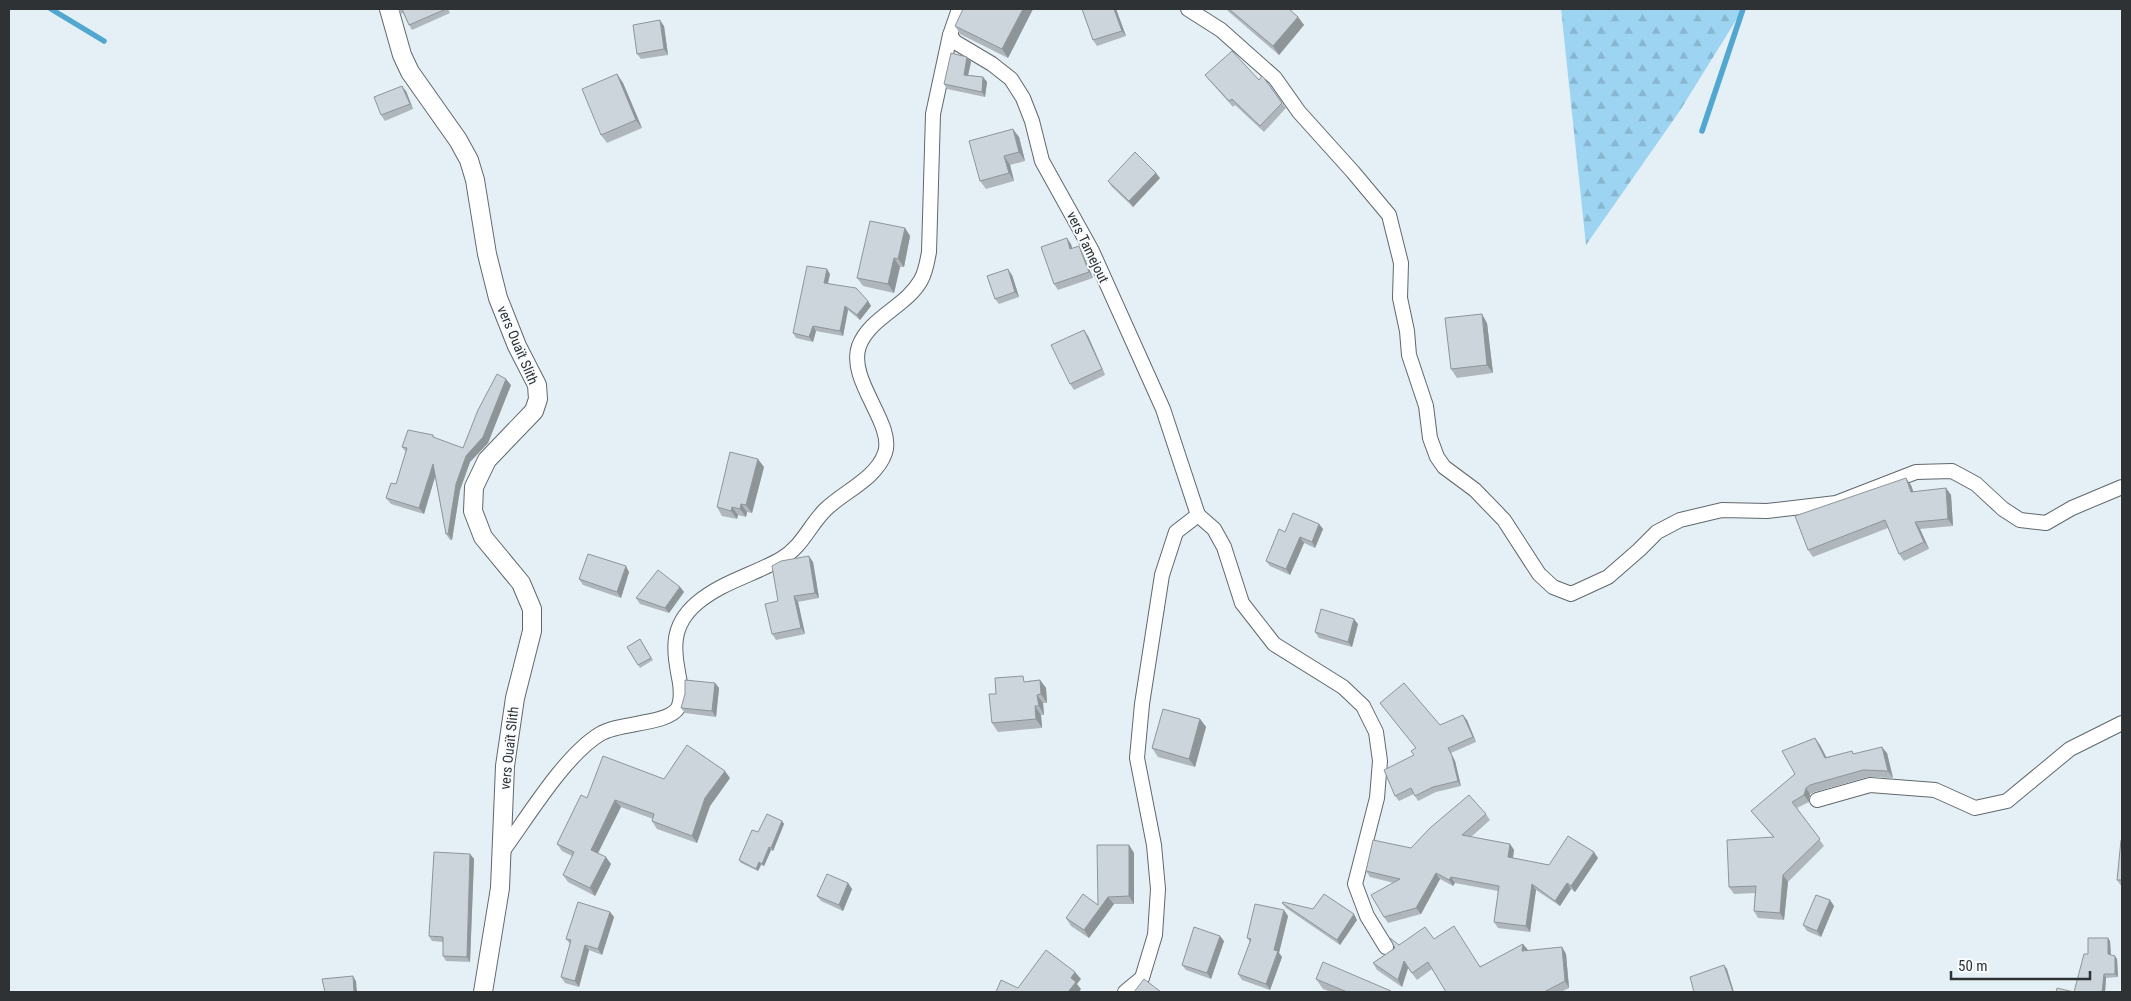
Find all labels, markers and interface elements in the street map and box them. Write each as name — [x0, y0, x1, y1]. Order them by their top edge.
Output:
street label: vers Tamejout — [1064, 209, 1112, 285]
street label: vers Ouaït Slith — [494, 303, 542, 387]
street label: vers Ouaït Slith — [497, 706, 521, 790]
scale bar — [1951, 948, 2090, 980]
text: 50 m — [1958, 957, 1988, 975]

